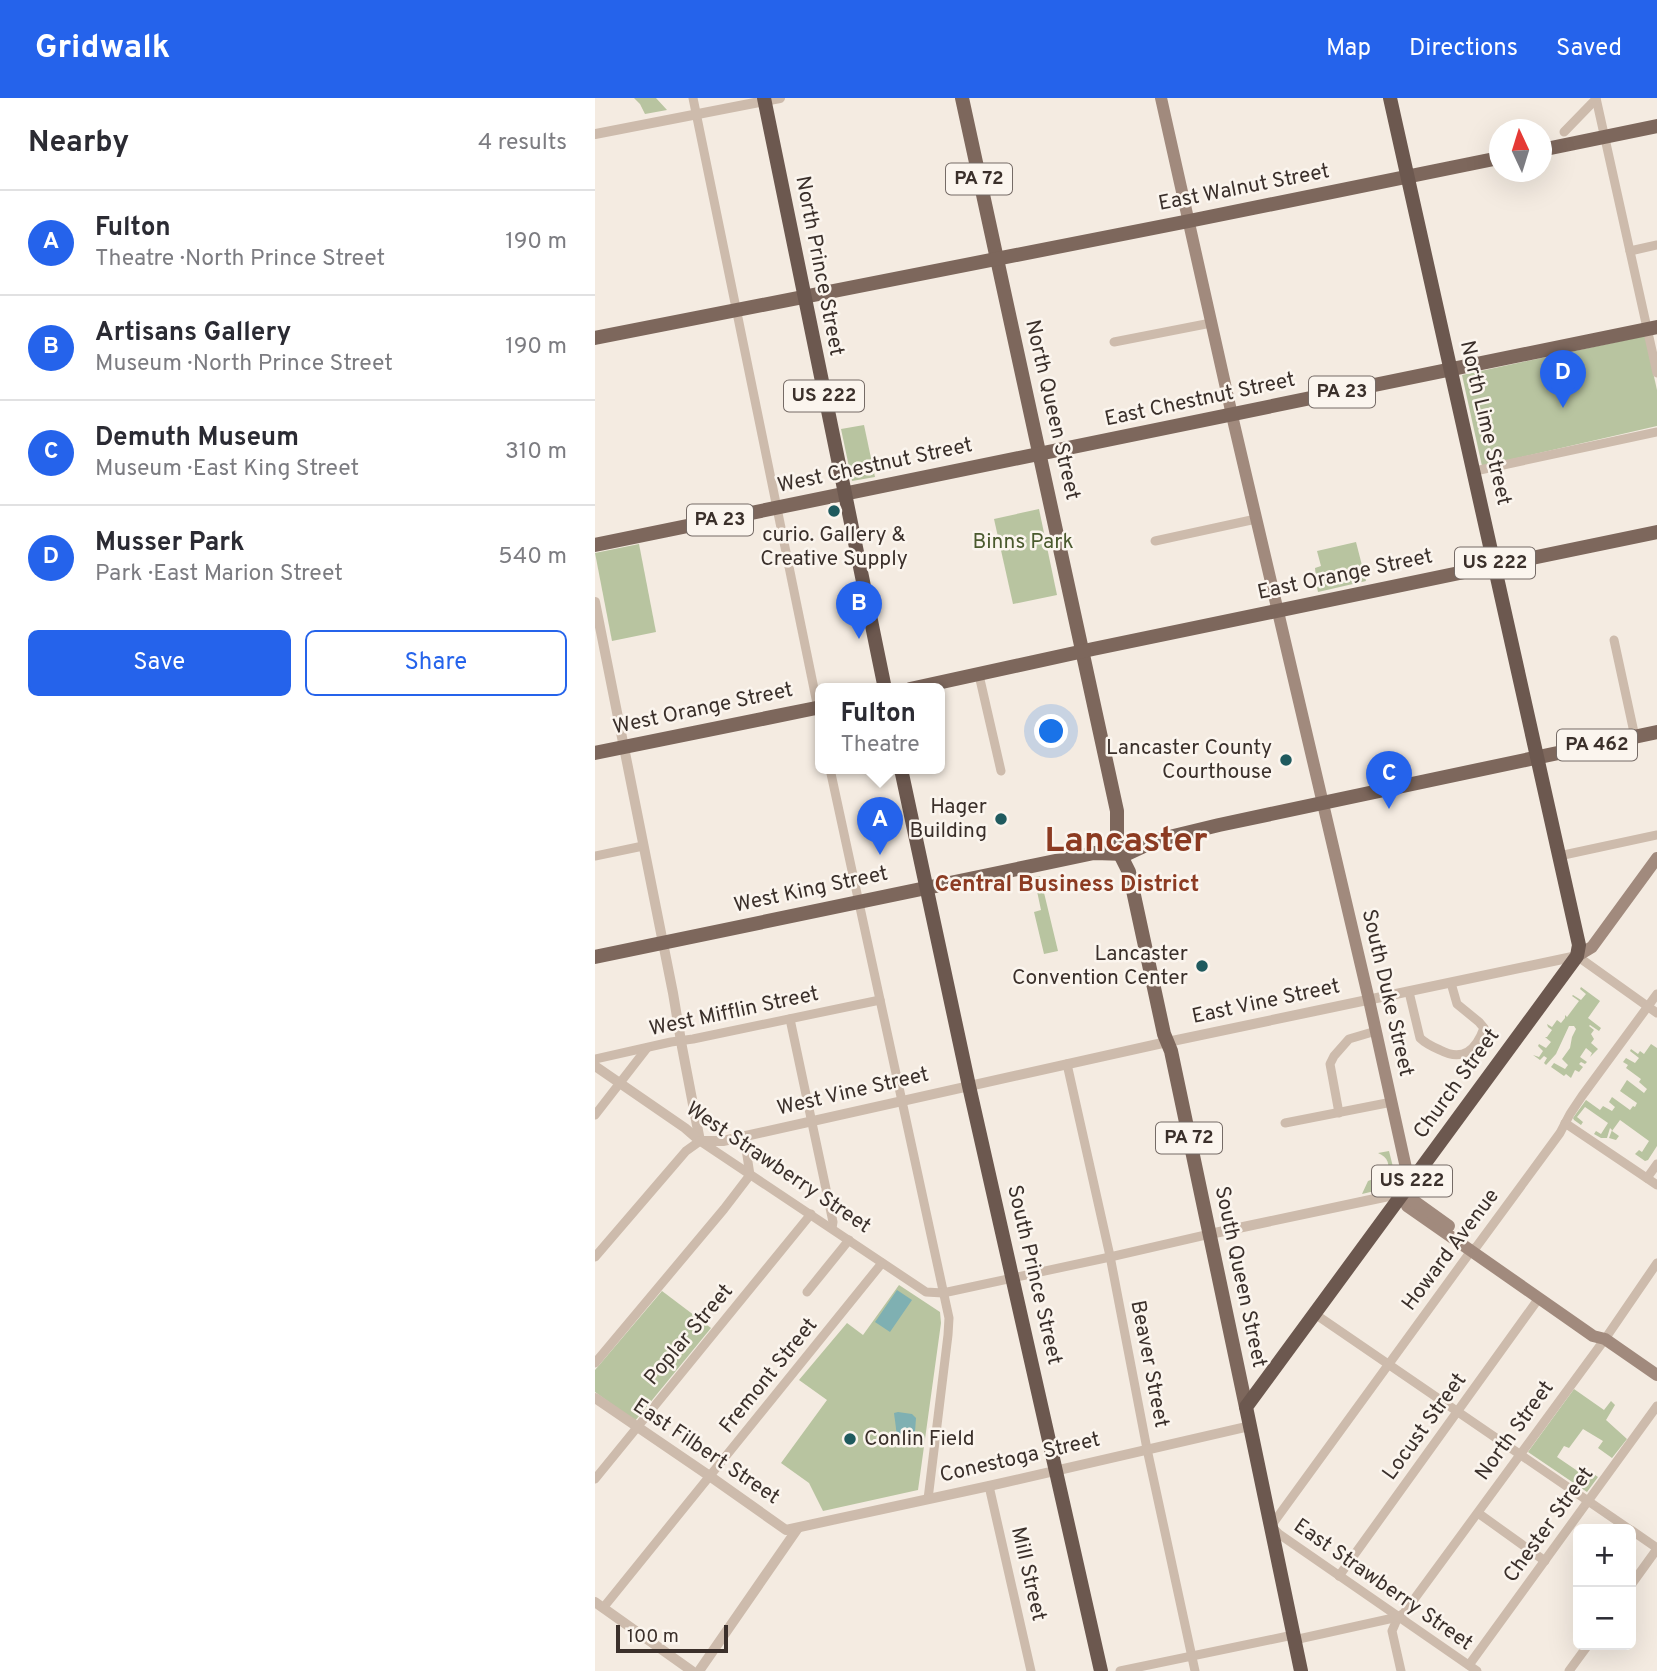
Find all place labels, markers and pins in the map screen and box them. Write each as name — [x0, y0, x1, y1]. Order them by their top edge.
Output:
pin: D — [1540, 350, 1586, 408]
marker: curio. Gallery & Creative Supply — [826, 503, 842, 519]
place label: curio. Gallery & Creative Supply — [760, 522, 908, 573]
pin: B — [836, 581, 882, 639]
place label: Lancaster County Courthouse — [1106, 735, 1272, 786]
pin: C — [1366, 751, 1412, 809]
marker: Lancaster County Courthouse — [1278, 752, 1294, 768]
place label: Hager Building — [909, 794, 987, 845]
pin: A — [857, 797, 903, 855]
marker: Hager Building — [993, 811, 1009, 827]
place label: Lancaster Convention Center — [1012, 941, 1188, 992]
marker: Lancaster Convention Center — [1194, 958, 1210, 974]
place label: Conlin Field — [864, 1426, 974, 1453]
marker: Conlin Field — [842, 1431, 858, 1447]

